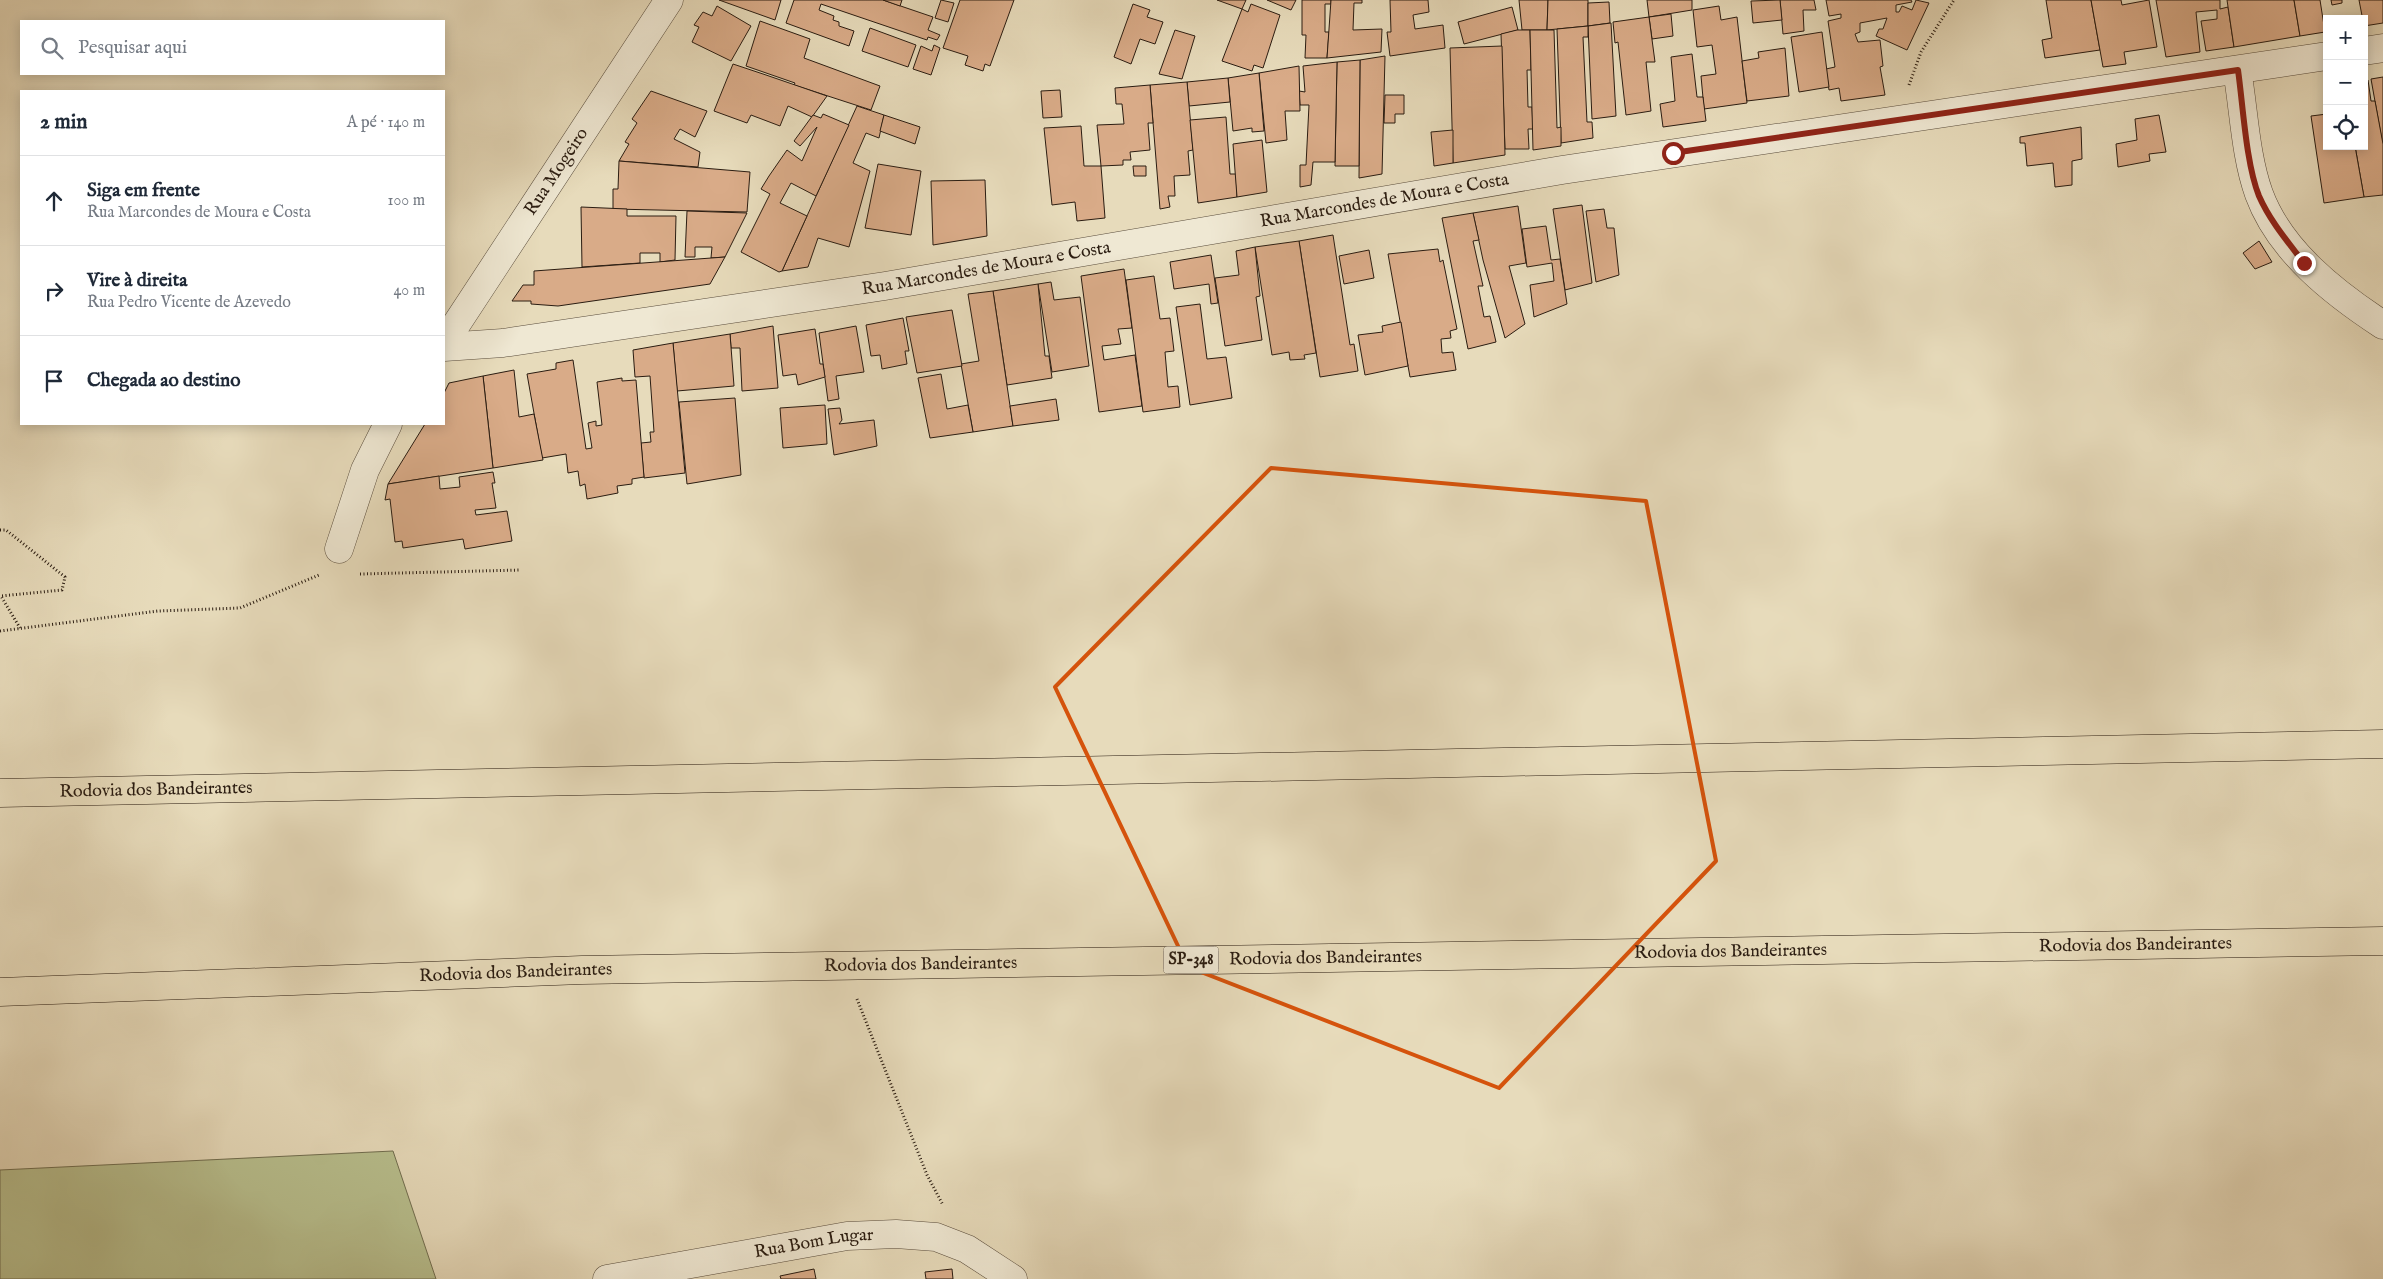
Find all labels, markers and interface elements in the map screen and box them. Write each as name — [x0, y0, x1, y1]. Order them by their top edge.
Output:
map controls — [2323, 15, 2368, 150]
button: + — [2323, 15, 2368, 60]
search box — [20, 20, 445, 75]
icon: search — [38, 34, 66, 62]
text: Pesquisar aqui — [78, 36, 187, 60]
button: − — [2323, 60, 2368, 105]
button: locate — [2323, 105, 2368, 150]
text: 2 min — [40, 109, 87, 136]
text: A pé · 140 m — [347, 113, 425, 133]
street label: Rua Mogeiro — [519, 123, 594, 220]
route start — [1662, 142, 1685, 165]
street label: Rua Marcondes de Moura e Costa — [1258, 168, 1511, 233]
text: Siga em frente — [87, 179, 200, 203]
icon: ahead — [40, 187, 68, 215]
text: 100 m — [388, 191, 425, 211]
text: Rua Marcondes de Moura e Costa — [87, 203, 311, 223]
street label: Rua Marcondes de Moura e Costa — [860, 236, 1113, 301]
route end — [2293, 252, 2316, 275]
text: Vire à direita — [87, 269, 187, 293]
icon: right — [40, 277, 68, 305]
text: 40 m — [393, 281, 425, 301]
text: Rua Pedro Vicente de Azevedo — [87, 293, 291, 313]
icon: arrive — [40, 367, 68, 395]
text: Chegada ao destino — [87, 369, 240, 393]
street label: Rodovia dos Bandeirantes — [59, 776, 253, 803]
street label: Rodovia dos Bandeirantes — [2039, 932, 2232, 958]
street label: Rodovia dos Bandeirantes — [1634, 938, 1827, 965]
street label: Rodovia dos Bandeirantes — [1229, 945, 1422, 971]
road number: SP-348 — [1164, 946, 1218, 974]
street label: Rodovia dos Bandeirantes — [824, 951, 1017, 978]
street label: Rodovia dos Bandeirantes — [419, 958, 612, 988]
street label: Rua Bom Lugar — [752, 1223, 874, 1264]

